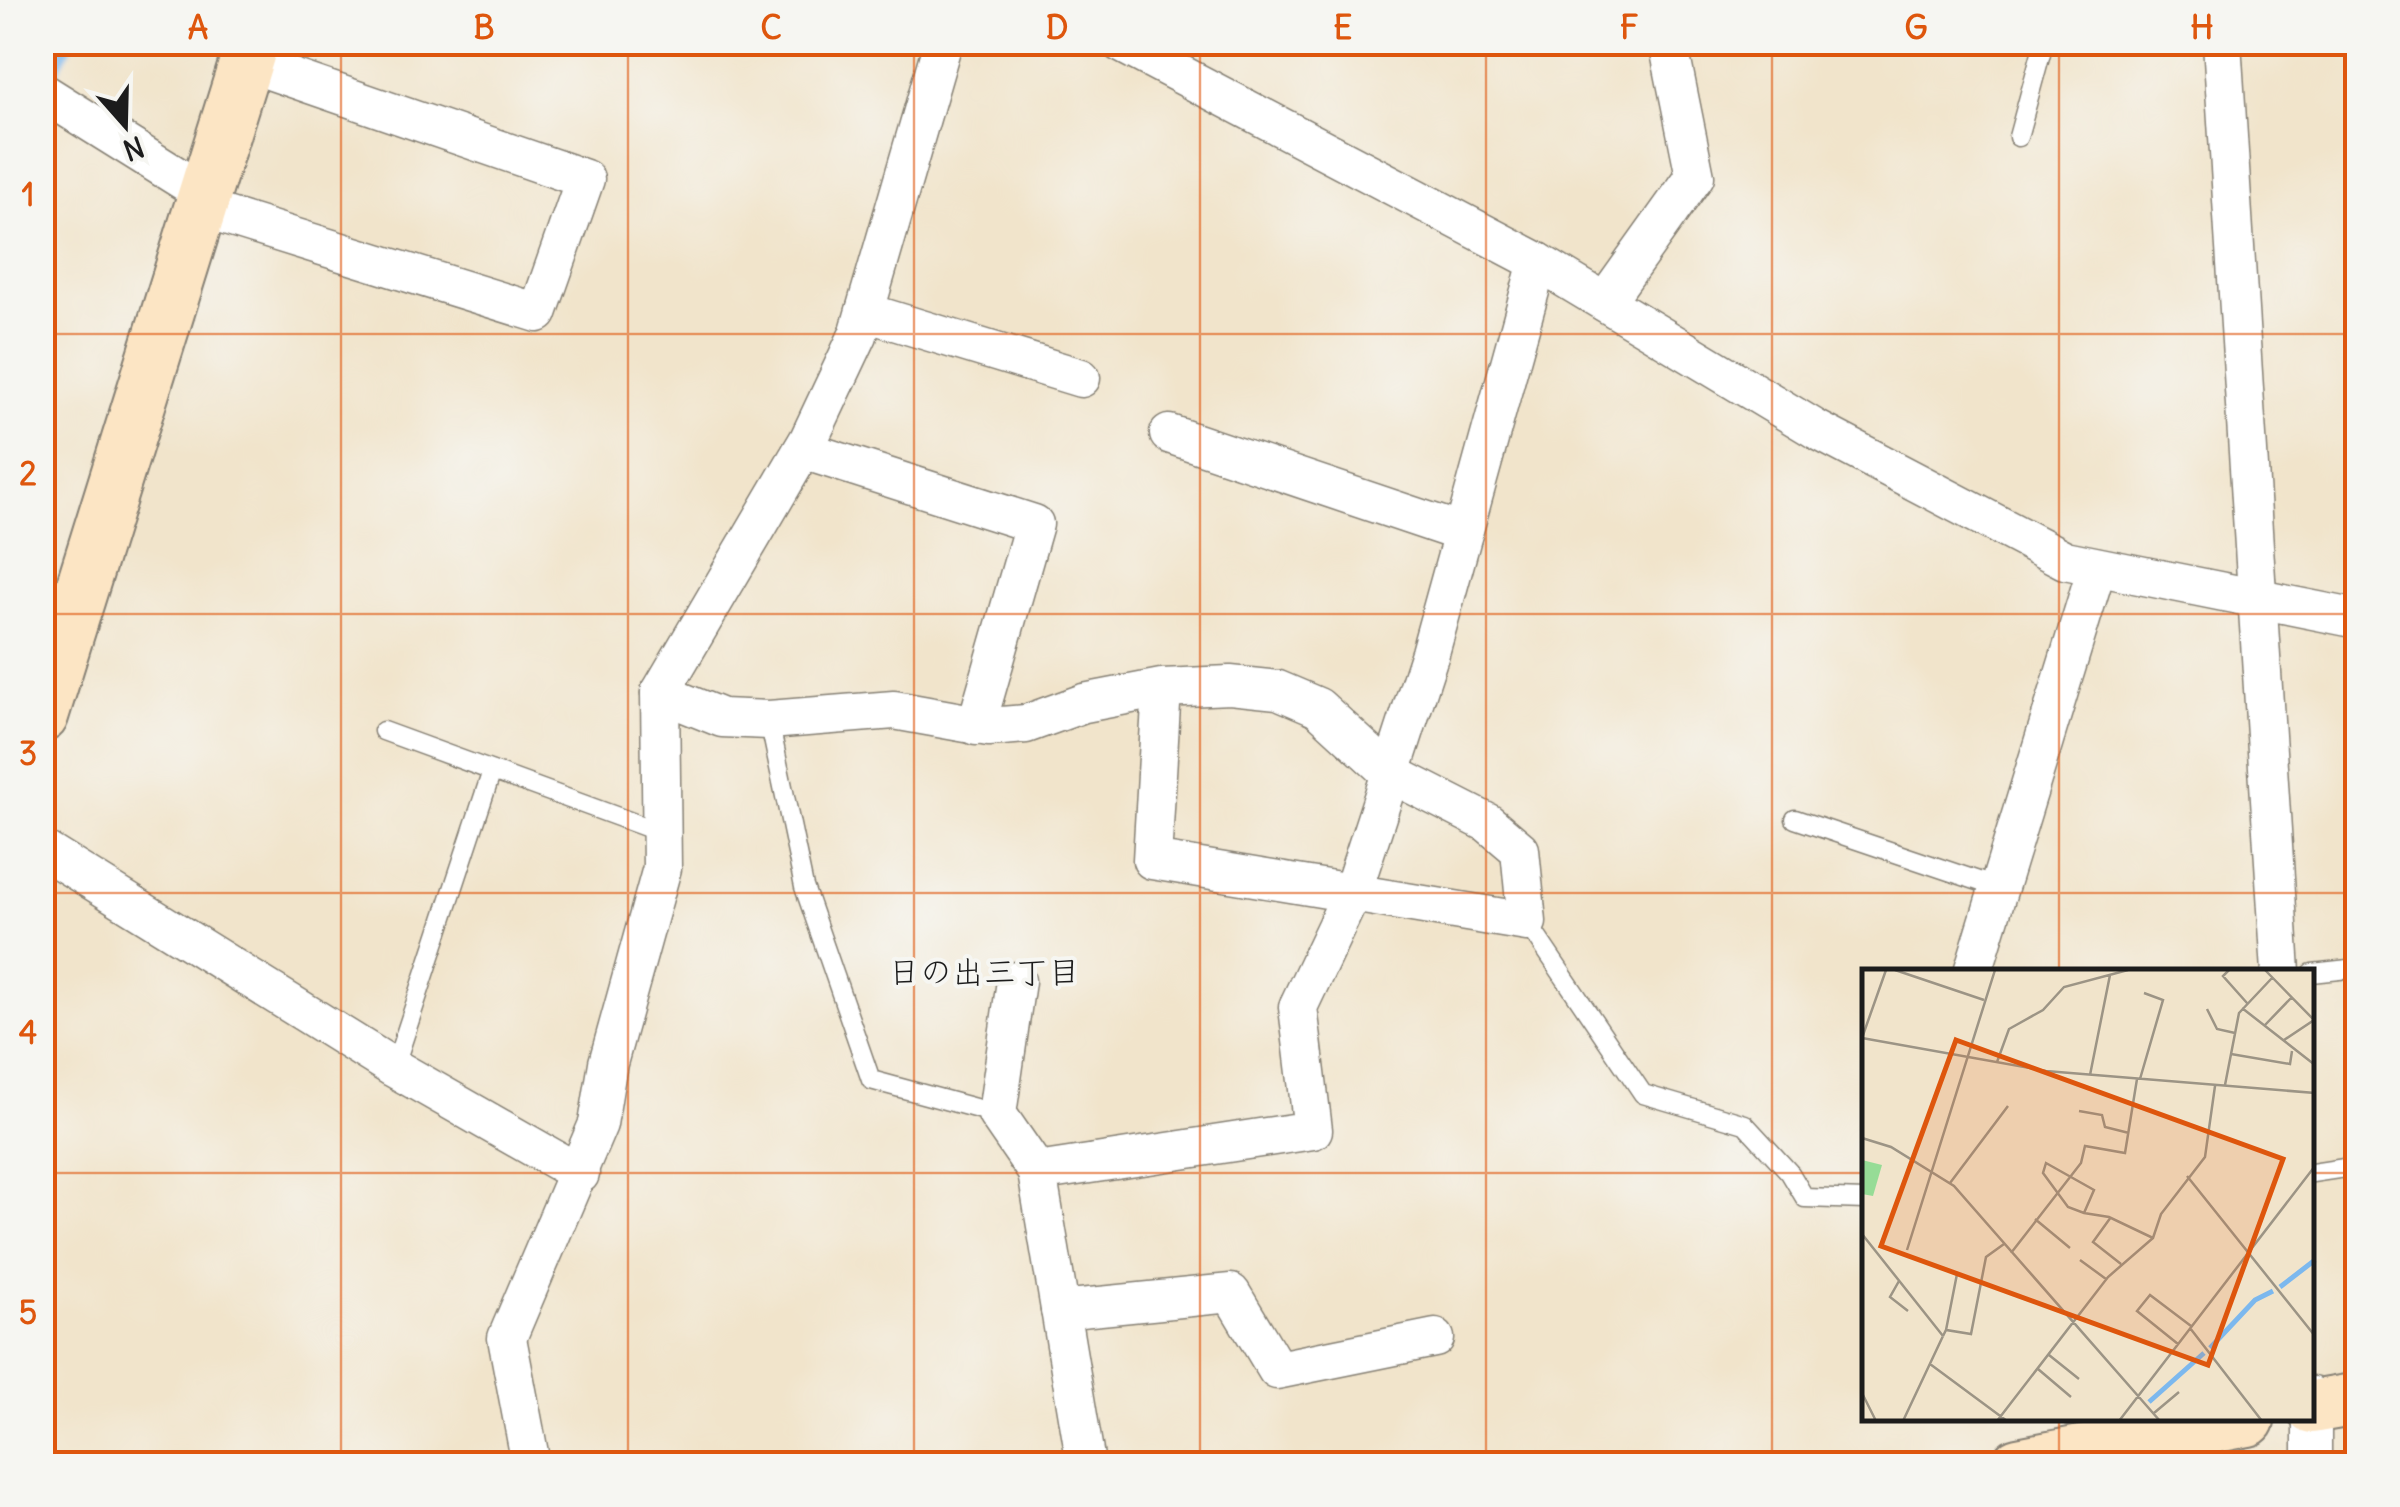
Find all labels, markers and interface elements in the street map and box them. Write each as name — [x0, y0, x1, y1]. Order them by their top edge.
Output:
text: A — [188, 7, 208, 48]
text: B — [474, 7, 494, 48]
text: C — [760, 7, 782, 48]
text: D — [1046, 7, 1068, 48]
text: E — [1334, 7, 1352, 48]
text: F — [1620, 7, 1638, 48]
text: G — [1904, 7, 1928, 48]
text: H — [2191, 7, 2214, 48]
north arrow — [75, 75, 175, 175]
text: N — [118, 128, 149, 169]
text: 1 — [22, 174, 34, 215]
text: 2 — [19, 453, 37, 494]
text: 3 — [19, 733, 37, 774]
district label: 日の出三丁目 — [888, 951, 1080, 992]
inset map — [1862, 969, 2315, 1422]
text: 4 — [19, 1012, 37, 1053]
text: 5 — [19, 1292, 37, 1333]

